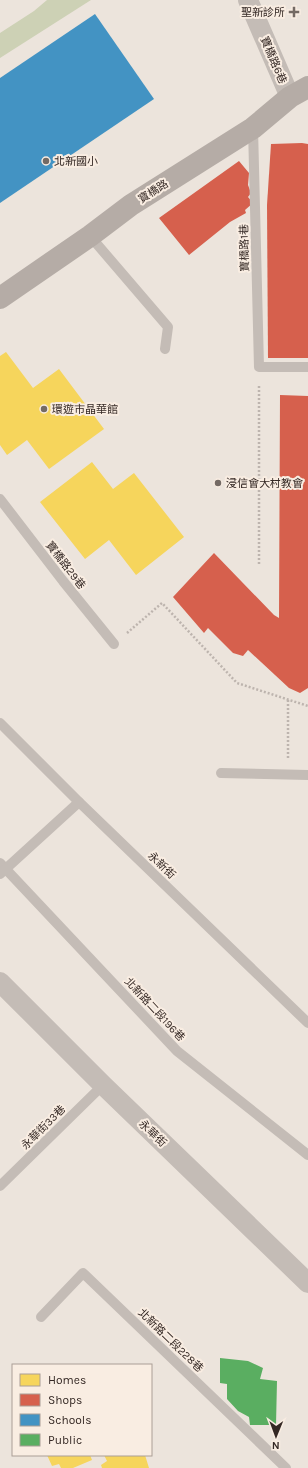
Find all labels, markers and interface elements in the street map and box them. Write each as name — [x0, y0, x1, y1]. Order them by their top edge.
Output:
place label: 聖新診所 — [241, 6, 285, 19]
marker: 聖新診所 — [288, 6, 300, 18]
street label: 寶橋路6巷 — [258, 34, 289, 86]
place label: 北新國小 — [54, 155, 98, 168]
marker: 北新國小 — [41, 156, 51, 166]
street label: 寶橋路 — [136, 177, 171, 206]
street label: 寶橋路1巷 — [238, 224, 251, 272]
place label: 環遊市晶華館 — [52, 403, 118, 416]
marker: 環遊市晶華館 — [39, 404, 49, 414]
place label: 浸信會大村教會 — [226, 477, 303, 490]
marker: 浸信會大村教會 — [213, 478, 223, 488]
street label: 寶橋路29巷 — [43, 539, 88, 592]
street label: 永新街 — [145, 849, 178, 881]
street label: 北新路二段196巷 — [122, 975, 187, 1044]
street label: 永華街33巷 — [19, 1103, 68, 1152]
street label: 永華街 — [136, 1117, 169, 1149]
street label: 北新路二段228巷 — [135, 1306, 206, 1375]
legend — [12, 1364, 152, 1456]
text: Homes — [48, 1373, 86, 1387]
text: Shops — [48, 1393, 82, 1407]
text: Schools — [48, 1413, 91, 1427]
north arrow — [256, 1416, 296, 1456]
text: Public — [48, 1433, 82, 1447]
text: N — [272, 1439, 280, 1452]

